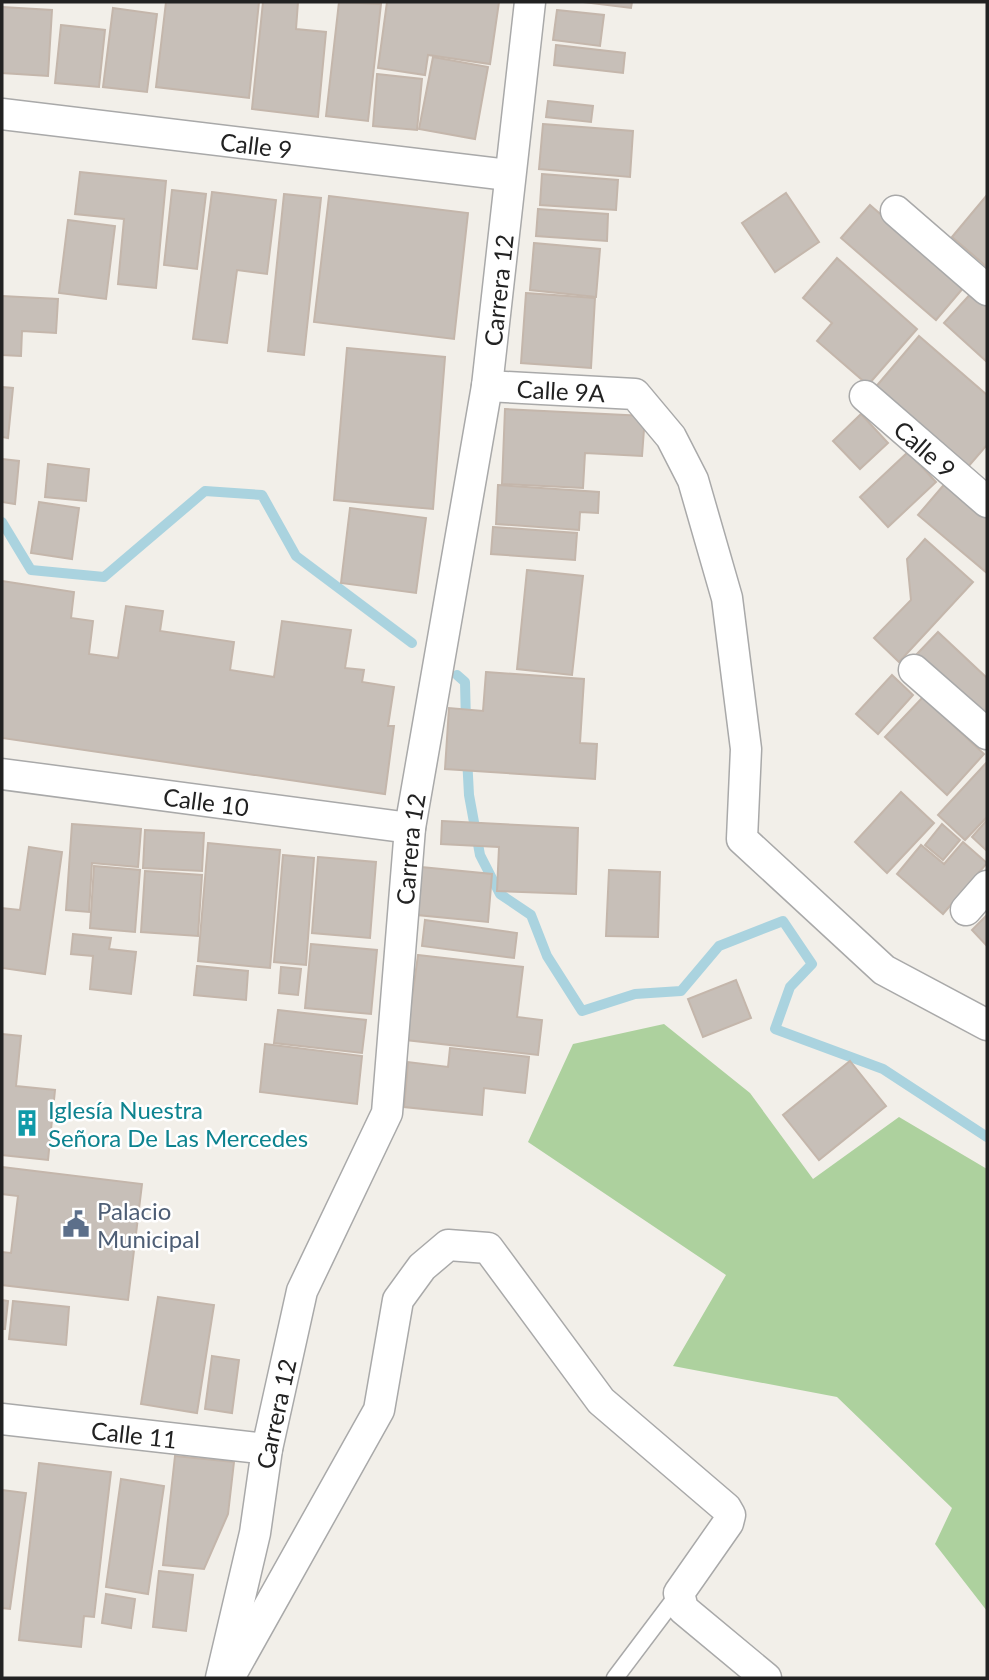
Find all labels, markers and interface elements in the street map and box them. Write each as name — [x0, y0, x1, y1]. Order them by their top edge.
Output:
street label: Calle 9 — [219, 126, 294, 163]
street label: Carrera 12 — [477, 233, 518, 347]
street label: Calle 9A — [516, 373, 607, 407]
street label: Calle 9 — [889, 414, 962, 483]
street label: Calle 10 — [162, 781, 251, 821]
street label: Carrera 12 — [389, 791, 430, 906]
place label: Iglesía Nuestra Señora De Las Mercedes — [48, 1095, 308, 1152]
building icon: Iglesía Nuestra Señora De Las Mercedes — [12, 1108, 42, 1138]
place label: Palacio Municipal — [97, 1196, 200, 1253]
public building icon: Palacio Municipal — [61, 1209, 91, 1239]
street label: Carrera 12 — [250, 1356, 301, 1471]
street label: Calle 11 — [90, 1415, 179, 1453]

